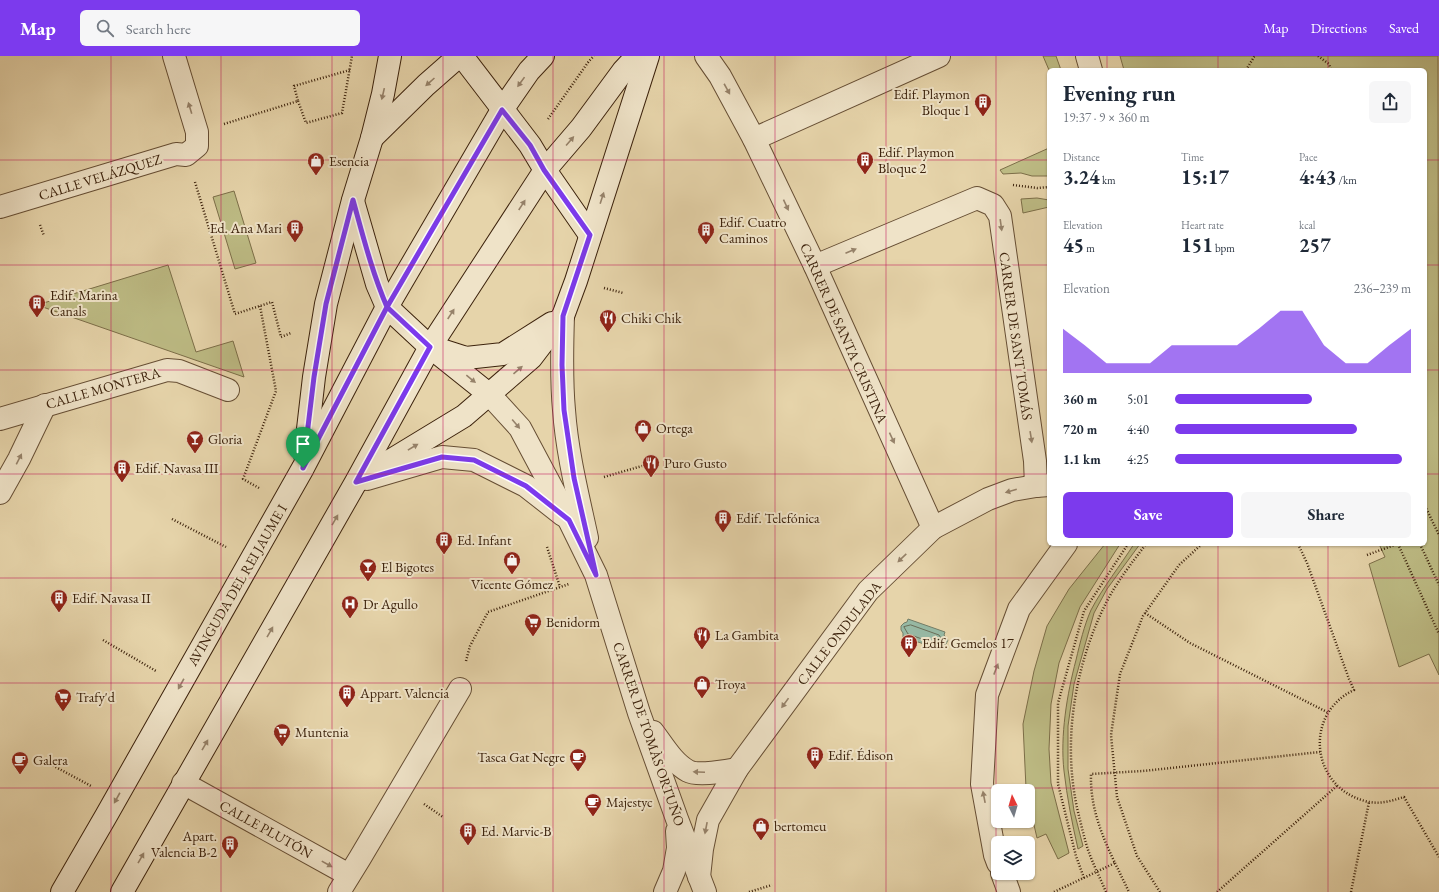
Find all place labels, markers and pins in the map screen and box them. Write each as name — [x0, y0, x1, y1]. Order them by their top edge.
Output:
place label: Edif. Playmon Bloque 1 — [894, 85, 971, 119]
building icon: Edif. Playmon Bloque 1 — [973, 92, 993, 117]
place label: Edif. Playmon Bloque 2 — [878, 143, 955, 177]
building icon: Edif. Playmon Bloque 2 — [855, 150, 875, 175]
shop icon: Esencia — [306, 151, 326, 176]
place label: Esencia — [329, 152, 369, 170]
place label: Edif. Cuatro Caminos — [719, 213, 787, 247]
building icon: Ed. Ana Mari — [285, 218, 305, 243]
place label: Ed. Ana Mari — [210, 219, 283, 237]
building icon: Edif. Cuatro Caminos — [696, 220, 716, 245]
place label: Edif. Marina Canals — [50, 286, 118, 320]
building icon: Edif. Marina Canals — [27, 293, 47, 318]
restaurant icon: Chiki Chik — [598, 308, 618, 333]
place label: Chiki Chik — [621, 309, 682, 327]
shop icon: Ortega — [633, 418, 653, 443]
place label: Ortega — [656, 419, 693, 437]
pin — [286, 427, 320, 468]
bar icon: Gloria — [185, 429, 205, 454]
place label: Gloria — [208, 430, 243, 448]
restaurant icon: Puro Gusto — [641, 453, 661, 478]
place label: Puro Gusto — [664, 454, 727, 472]
building icon: Edif. Navasa III — [112, 458, 132, 483]
place label: Edif. Navasa III — [135, 459, 219, 477]
building icon: Edif. Telefónica — [713, 508, 733, 533]
place label: Edif. Telefónica — [736, 509, 820, 527]
building icon: Ed. Infant — [434, 530, 454, 555]
place label: Ed. Infant — [457, 531, 512, 549]
shop icon: Vicente Gómez — [502, 550, 522, 575]
bar icon: El Bigotes — [358, 557, 378, 582]
place label: El Bigotes — [381, 558, 435, 576]
place label: Vicente Gómez — [471, 575, 554, 593]
building icon: Edif. Navasa II — [49, 588, 69, 613]
place label: Edif. Navasa II — [72, 589, 151, 607]
hospital icon: Dr Agullo — [340, 594, 360, 619]
place label: Dr Agullo — [363, 595, 418, 613]
supermarket icon: Benidorm — [523, 612, 543, 637]
place label: Benidorm — [546, 613, 600, 631]
restaurant icon: La Gambita — [692, 625, 712, 650]
place label: La Gambita — [715, 626, 779, 644]
building icon: Edif. Gemelos 17 — [899, 633, 919, 658]
place label: Edif. Gemelos 17 — [922, 634, 1014, 652]
shop icon: Troya — [692, 674, 712, 699]
place label: Troya — [715, 675, 746, 693]
building icon: Appart. Valencia — [337, 683, 357, 708]
place label: Appart. Valencia — [359, 684, 450, 702]
supermarket icon: Trafy'd — [53, 687, 73, 712]
place label: Trafy'd — [76, 688, 116, 706]
supermarket icon: Muntenia — [272, 722, 292, 747]
place label: Muntenia — [295, 723, 349, 741]
building icon: Edif. Édison — [805, 745, 825, 770]
place label: Edif. Édison — [828, 746, 894, 764]
cafe icon: Tasca Gat Negre — [568, 747, 588, 772]
place label: Tasca Gat Negre — [477, 748, 566, 766]
cafe icon: Galera — [10, 750, 30, 775]
place label: Galera — [33, 751, 68, 769]
cafe icon: Majestyc — [583, 792, 603, 817]
place label: Majestyc — [606, 793, 653, 811]
shop icon: bertomeu — [751, 816, 771, 841]
place label: bertomeu — [774, 817, 827, 835]
building icon: Ed. Marvic-B — [458, 821, 478, 846]
place label: Ed. Marvic-B — [481, 822, 552, 840]
place label: Apart. Valencia B-2 — [151, 827, 217, 861]
building icon: Apart. Valencia B-2 — [220, 834, 240, 859]

